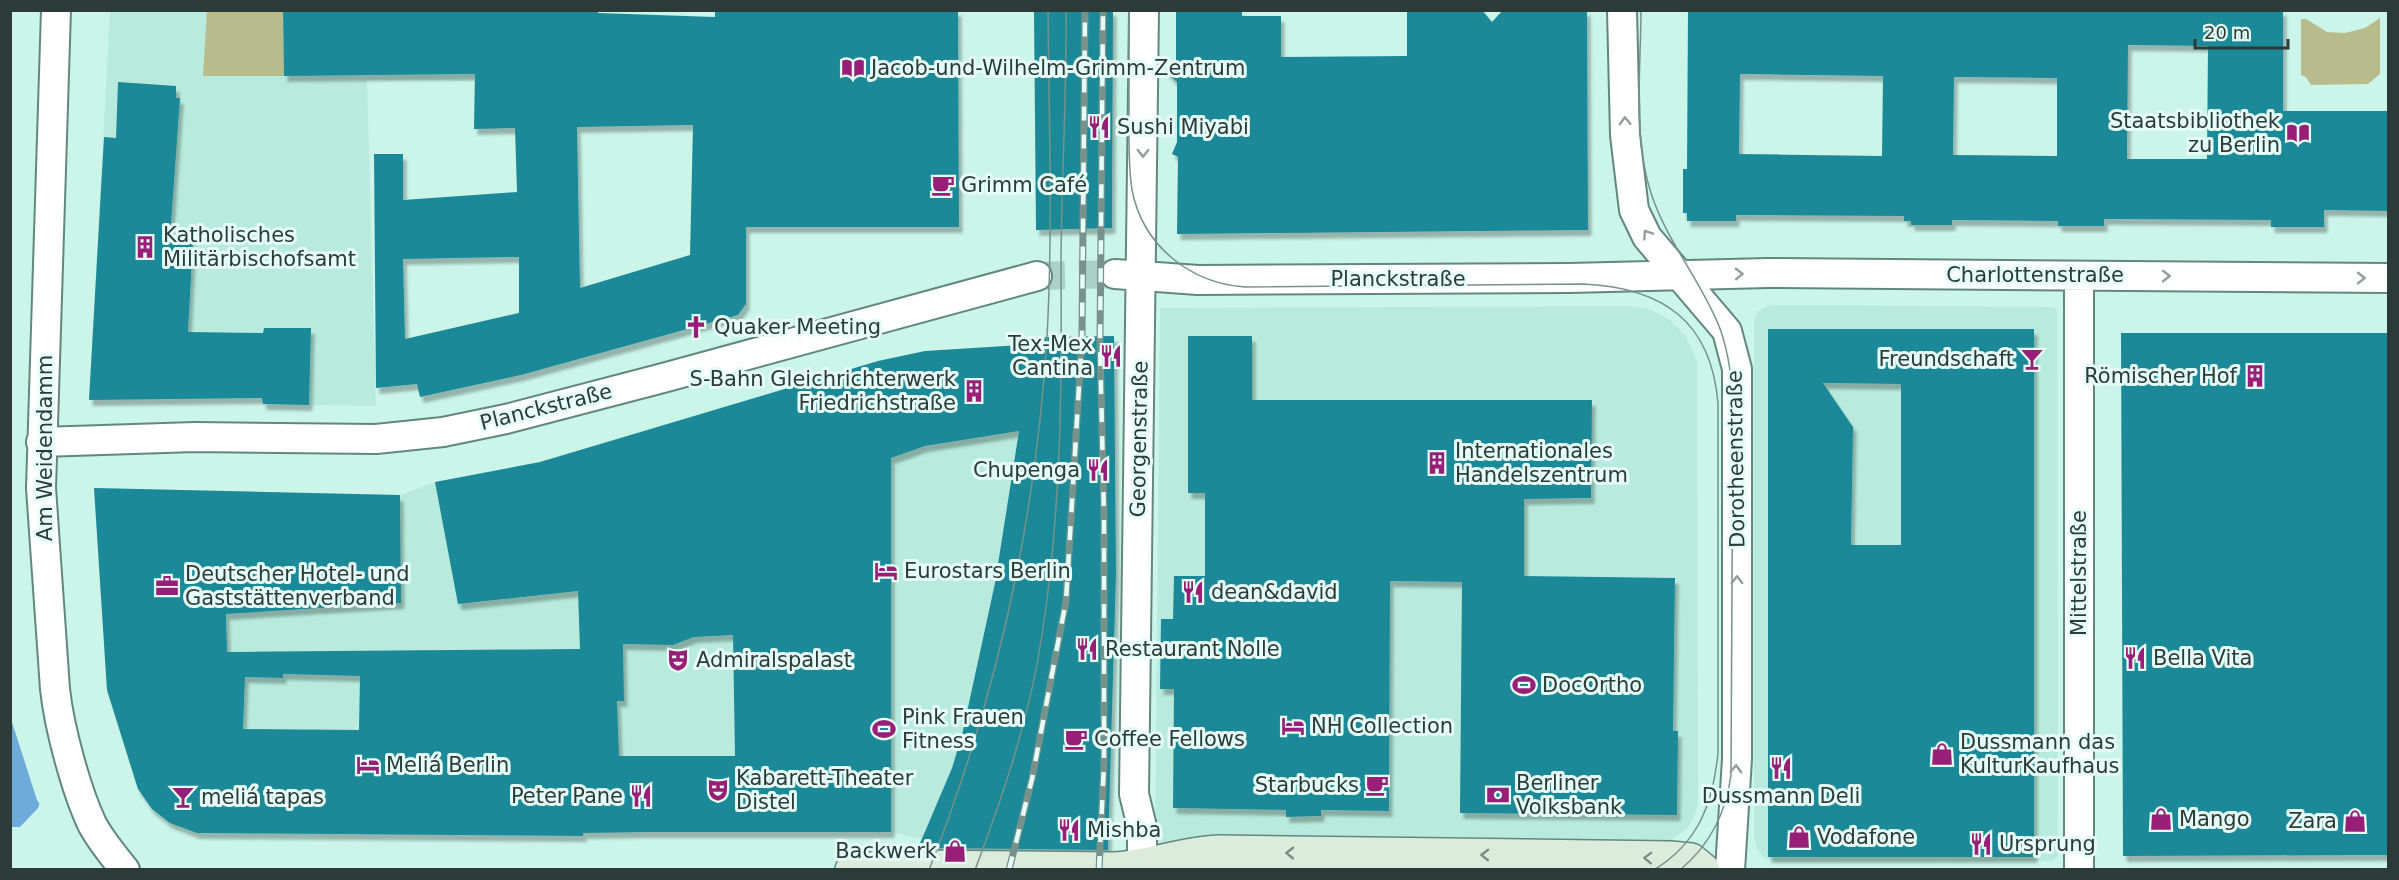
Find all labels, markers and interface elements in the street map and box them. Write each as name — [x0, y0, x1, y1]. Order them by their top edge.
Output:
scale bar — [2195, 12, 2288, 50]
text: 20 m — [2204, 22, 2250, 43]
library icon: Jacob-und-Wilhelm-Grimm-Zentrum — [840, 55, 866, 81]
place label: Jacob-und-Wilhelm-Grimm-Zentrum — [869, 56, 1245, 80]
place label: Staatsbibliothek zu Berlin — [2110, 109, 2281, 157]
restaurant icon: Sushi Miyabi — [1086, 114, 1112, 140]
place label: Sushi Miyabi — [1117, 115, 1249, 139]
one-way arrow — [1618, 116, 1631, 125]
library icon: Staatsbibliothek zu Berlin — [2285, 120, 2311, 146]
one-way arrow — [1136, 148, 1149, 157]
cafe icon: Grimm Café — [930, 172, 956, 198]
place label: Grimm Café — [961, 173, 1087, 197]
place label: Katholisches Militärbischofsamt — [163, 223, 356, 271]
one-way arrow — [1643, 230, 1654, 241]
building icon: Katholisches Militärbischofsamt — [132, 234, 158, 260]
street label: Charlottenstraße — [1946, 263, 2124, 287]
street label: Planckstraße — [1330, 267, 1466, 291]
one-way arrow — [1735, 268, 1744, 280]
one-way arrow — [2161, 270, 2170, 282]
one-way arrow — [2356, 272, 2365, 284]
church icon: Quaker Meeting — [683, 314, 709, 340]
place label: Quaker Meeting — [714, 315, 881, 339]
place label: Tex-Mex Cantina — [1007, 332, 1093, 380]
restaurant icon: Tex-Mex Cantina — [1098, 343, 1124, 369]
bar icon: Freundschaft — [2019, 346, 2045, 372]
place label: Freundschaft — [1878, 347, 2014, 371]
street label: Am Weidendamm — [33, 355, 57, 541]
street label: Georgenstraße — [1126, 360, 1152, 518]
building icon: Römischer Hof — [2242, 363, 2268, 389]
place label: Römischer Hof — [2084, 364, 2238, 388]
place label: S-Bahn Gleichrichterwerk Friedrichstraße — [690, 367, 957, 415]
street label: Dorotheenstraße — [1722, 370, 1750, 548]
building icon: S-Bahn Gleichrichterwerk Friedrichstraße — [961, 378, 987, 404]
street label: Planckstraße — [477, 379, 615, 435]
place label: Internationales Handelszentrum — [1455, 439, 1628, 487]
building icon: Internationales Handelszentrum — [1424, 450, 1450, 476]
restaurant icon: Chupenga — [1085, 457, 1111, 483]
place label: Chupenga — [973, 458, 1080, 482]
street label: Mittelstraße — [2067, 510, 2091, 636]
hotel icon: Eurostars Berlin — [873, 558, 899, 584]
place label: Eurostars Berlin — [904, 559, 1071, 583]
place label: Deutscher Hotel- und Gaststättenverband — [185, 562, 410, 610]
office icon: Deutscher Hotel- und Gaststättenverband — [154, 573, 180, 599]
one-way arrow — [1731, 576, 1744, 585]
restaurant icon: dean&david — [1180, 579, 1206, 605]
place label: dean&david — [1211, 580, 1338, 604]
restaurant icon: Restaurant Nolle — [1074, 636, 1100, 662]
place label: Restaurant Nolle — [1105, 637, 1280, 661]
restaurant icon: Bella Vita — [2122, 645, 2148, 671]
place label: Bella Vita — [2153, 646, 2252, 670]
theatre icon: Admiralspalast — [665, 647, 691, 673]
place label: Admiralspalast — [696, 648, 852, 672]
sports icon: DocOrtho — [1511, 672, 1537, 698]
place label: DocOrtho — [1542, 673, 1642, 697]
place label: Pink Frauen Fitness — [902, 705, 1024, 753]
hotel icon: NH Collection — [1280, 713, 1306, 739]
place label: NH Collection — [1311, 714, 1453, 738]
sports icon: Pink Frauen Fitness — [871, 716, 897, 742]
cafe icon: Coffee Fellows — [1063, 726, 1089, 752]
place label: Coffee Fellows — [1094, 727, 1245, 751]
place label: Dussmann das KulturKaufhaus — [1960, 730, 2119, 778]
shop icon: Dussmann das KulturKaufhaus — [1929, 741, 1955, 767]
hotel icon: Meliá Berlin — [355, 752, 381, 778]
place label: Meliá Berlin — [386, 753, 509, 777]
restaurant icon: Dussmann Deli — [1768, 755, 1794, 781]
one-way arrow — [1730, 765, 1743, 774]
place label: Kabarett-Theater Distel — [736, 766, 914, 814]
place label: Berliner Volksbank — [1516, 771, 1623, 819]
cafe icon: Starbucks — [1364, 772, 1390, 798]
place label: Starbucks — [1255, 773, 1359, 797]
theatre icon: Kabarett-Theater Distel — [705, 777, 731, 803]
bank icon: Berliner Volksbank — [1485, 782, 1511, 808]
restaurant icon: Peter Pane — [628, 783, 654, 809]
bar icon: meliá tapas — [170, 784, 196, 810]
place label: Peter Pane — [511, 784, 623, 808]
place label: Dussmann Deli — [1702, 784, 1860, 808]
place label: meliá tapas — [201, 785, 324, 809]
shop icon: Mango — [2148, 806, 2174, 832]
place label: Mango — [2179, 807, 2249, 831]
shop icon: Zara — [2342, 808, 2368, 834]
place label: Zara — [2288, 809, 2337, 833]
restaurant icon: Mishba — [1056, 817, 1082, 843]
place label: Mishba — [1087, 818, 1161, 842]
shop icon: Vodafone — [1786, 824, 1812, 850]
place label: Vodafone — [1817, 825, 1915, 849]
restaurant icon: Ursprung — [1968, 831, 1994, 857]
place label: Ursprung — [1999, 832, 2096, 856]
shop icon: Backwerk — [942, 838, 968, 864]
place label: Backwerk — [835, 839, 938, 863]
one-way arrow — [1286, 847, 1295, 859]
one-way arrow — [1481, 849, 1490, 862]
one-way arrow — [1644, 851, 1653, 864]

